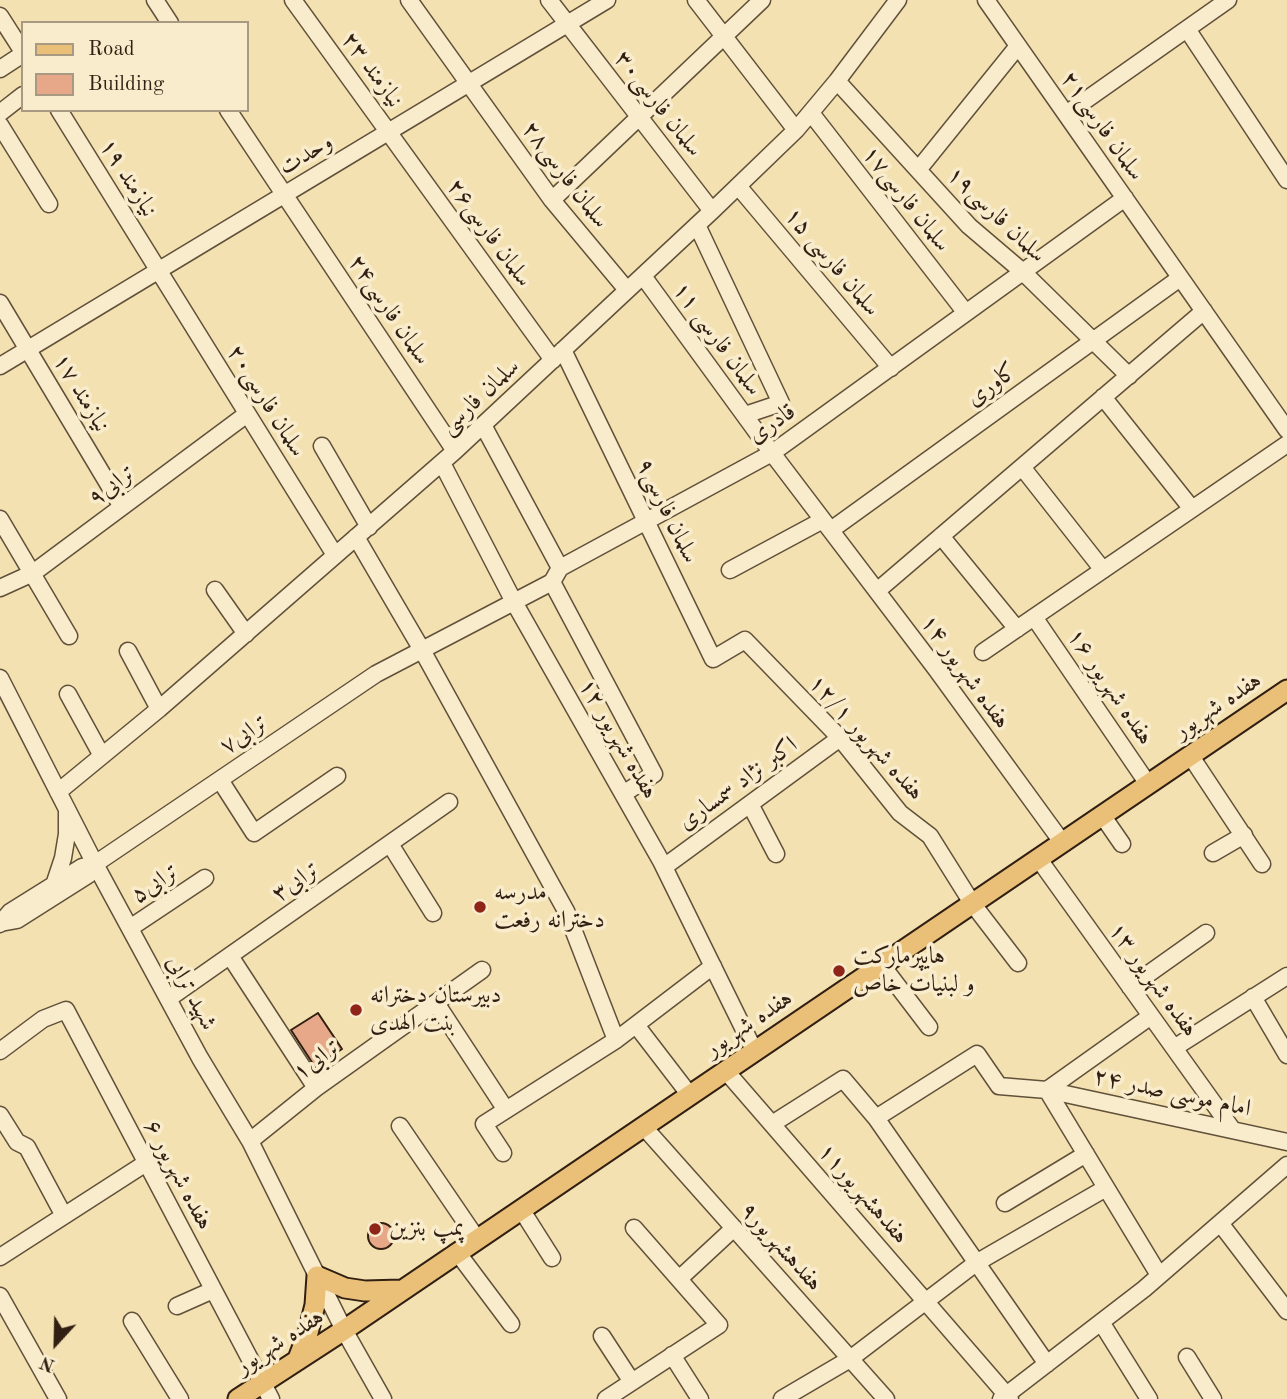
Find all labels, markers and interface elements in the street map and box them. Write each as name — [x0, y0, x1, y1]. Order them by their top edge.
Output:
legend — [21, 21, 248, 112]
street label: نیازمند ۲۳ — [335, 26, 409, 114]
text: Road — [88, 39, 135, 60]
street label: سلمان فارسی۳۰ — [608, 45, 708, 163]
street label: سلمان فارسی۲۱ — [1054, 66, 1150, 186]
text: Building — [88, 74, 164, 95]
street label: سلمان فارسی۲۸ — [515, 116, 615, 234]
street label: وحدت — [274, 128, 338, 182]
street label: نیازمند ۱۹ — [93, 133, 163, 223]
street label: سلمان فارسی۱۷ — [856, 140, 956, 258]
street label: سلمان فارسی۱۹ — [940, 161, 1052, 269]
street label: سلمان فارسی۲۶ — [440, 173, 538, 293]
street label: سلمان فارسی ۱۵ — [778, 202, 886, 322]
street label: سلمان فارسی۲۴ — [342, 249, 436, 371]
street label: سلمان فارسی ۱۱ — [666, 277, 768, 401]
street label: سلمان فارسی۲۰ — [220, 340, 312, 462]
street label: نیازمند ۱۷ — [46, 348, 116, 438]
street label: سلمان فارسی — [434, 353, 526, 441]
street label: کاوری — [961, 357, 1023, 413]
street label: قادری — [743, 398, 801, 450]
street label: سلمان فارسی۹ — [629, 454, 705, 568]
street label: ترابی۹ — [83, 459, 141, 513]
street label: هفده شهریور ۱۴ — [914, 609, 1016, 735]
street label: هفده شهریور ۱۶ — [1060, 623, 1160, 751]
street label: هفده شهریور — [1169, 666, 1267, 746]
street label: هفده شهریور ۱۲/۱ — [802, 669, 930, 807]
street label: هفده شهریور ۱۲ — [572, 674, 664, 804]
street label: ترابی۷ — [215, 709, 273, 761]
street label: اکبر نژاد سمساری — [673, 731, 803, 837]
street label: ترابی۳ — [267, 855, 325, 909]
street label: ترابی۵ — [126, 858, 184, 910]
place label: مدرسه دخترانه رفعت — [494, 879, 605, 935]
marker: مدرسه دخترانه رفعت — [472, 899, 488, 915]
street label: هفده شهریور ۱۳ — [1102, 917, 1204, 1043]
place label: هایپرمارکت و لبنیات خاص — [853, 943, 975, 999]
street label: شهید ترابی — [159, 951, 223, 1035]
marker: هایپرمارکت و لبنیات خاص — [831, 963, 847, 979]
place label: دبیرستان دخترانه بنت الهدی — [370, 982, 501, 1038]
street label: هفده شهریور — [700, 984, 798, 1064]
marker: دبیرستان دخترانه بنت الهدی — [348, 1002, 364, 1018]
street label: ترابی۱ — [288, 1033, 346, 1087]
street label: امام موسی صدر ۲۴ — [1091, 1062, 1253, 1124]
street label: هفده شهریور ۶ — [137, 1115, 219, 1235]
street label: هفدهشهریور۱۱ — [811, 1138, 915, 1250]
street label: هفدهشهریور۹ — [734, 1197, 828, 1297]
place label: پمپ بنزین — [389, 1215, 464, 1243]
marker: پمپ بنزین — [367, 1221, 383, 1237]
street label: هفده شهریور — [230, 1303, 330, 1381]
north arrow — [21, 1308, 91, 1378]
text: N — [38, 1351, 58, 1374]

